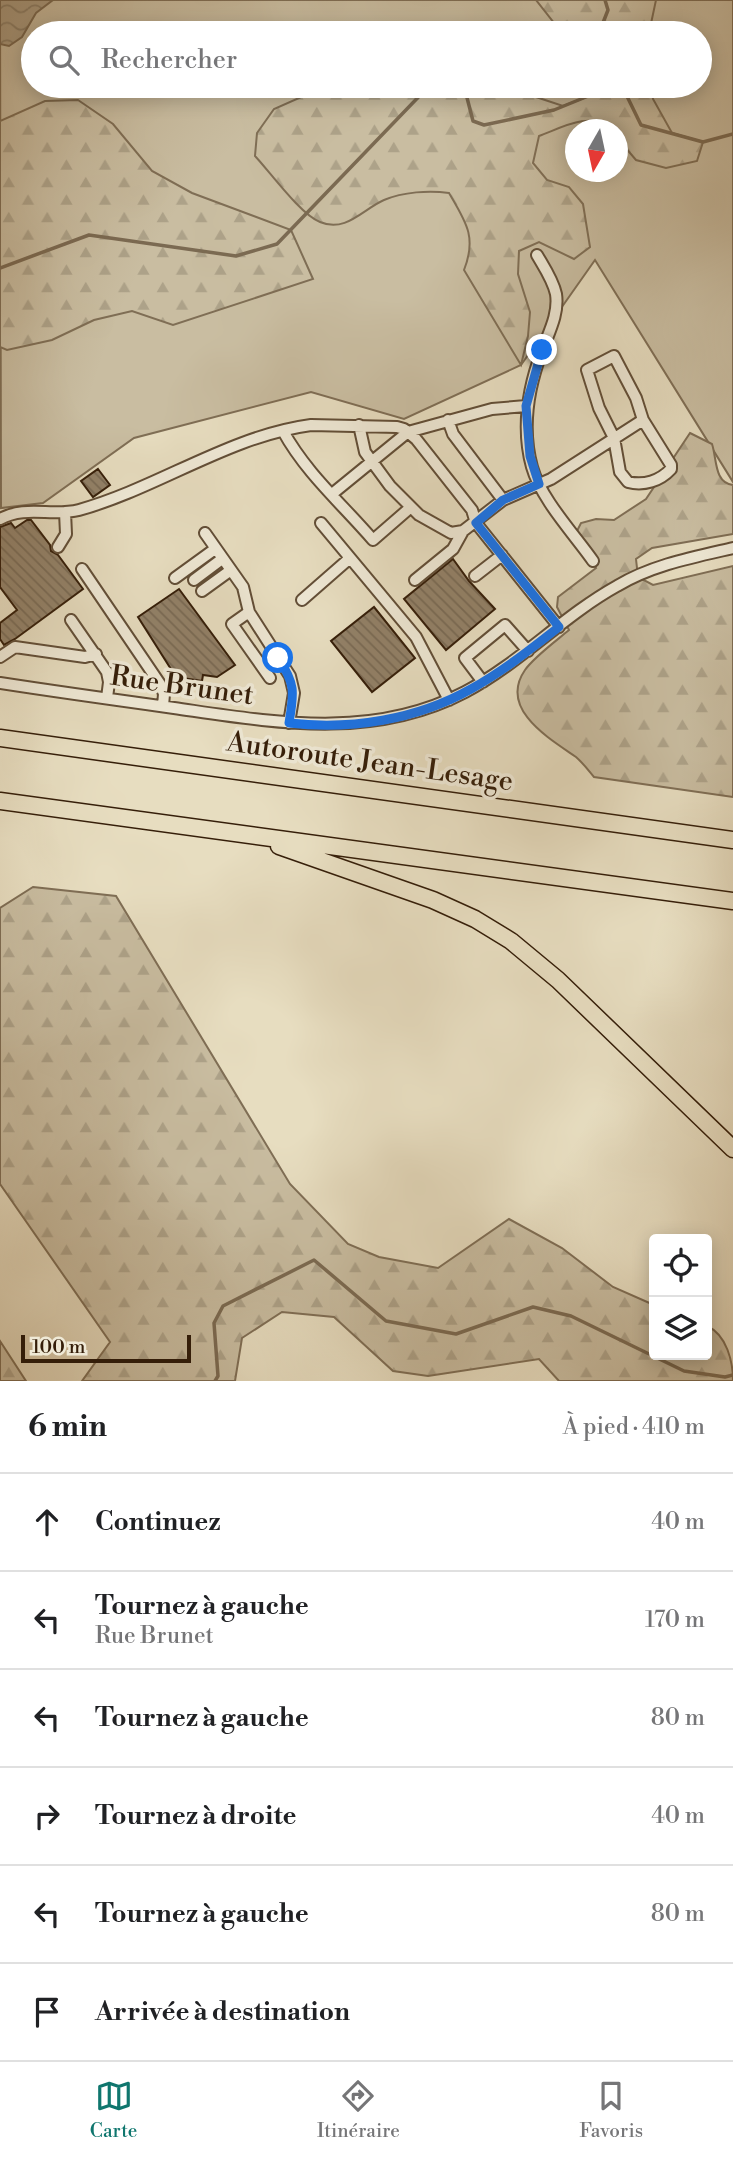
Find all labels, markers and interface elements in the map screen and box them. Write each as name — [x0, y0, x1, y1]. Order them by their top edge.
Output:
search box — [21, 21, 712, 98]
icon: search — [45, 41, 83, 79]
text: Rechercher — [101, 44, 237, 76]
north arrow — [565, 119, 628, 182]
route end — [526, 334, 557, 365]
route start — [262, 642, 293, 673]
street label: Rue Brunet — [108, 659, 256, 713]
street label: Autoroute Jean-Lesage — [224, 724, 515, 799]
map controls — [649, 1234, 712, 1360]
button: locate — [649, 1234, 712, 1297]
button: layers — [649, 1297, 712, 1360]
scale bar — [21, 1332, 191, 1364]
text: 100 m — [32, 1335, 85, 1359]
text: 6 min — [28, 1408, 107, 1446]
text: À pied · 410 m — [563, 1413, 705, 1441]
icon: ahead — [28, 1503, 66, 1541]
text: Continuez — [95, 1506, 221, 1538]
text: 40 m — [651, 1508, 705, 1536]
text: Tournez à gauche — [95, 1590, 309, 1622]
icon: left — [28, 1601, 66, 1639]
text: 170 m — [645, 1606, 705, 1634]
text: Rue Brunet — [95, 1622, 214, 1650]
icon: left — [28, 1699, 66, 1737]
text: Tournez à gauche — [95, 1702, 309, 1734]
text: 80 m — [651, 1704, 705, 1732]
icon: right — [28, 1797, 66, 1835]
text: Tournez à droite — [95, 1800, 297, 1832]
text: 40 m — [651, 1802, 705, 1830]
icon: left — [28, 1895, 66, 1933]
text: Tournez à gauche — [95, 1898, 309, 1930]
text: 80 m — [651, 1900, 705, 1928]
icon: arrive — [28, 1993, 66, 2031]
text: Arrivée à destination — [95, 1996, 350, 2028]
tab: Carte — [90, 2077, 137, 2143]
tab: Itinéraire — [317, 2077, 400, 2143]
tab: Favoris — [580, 2077, 643, 2143]

